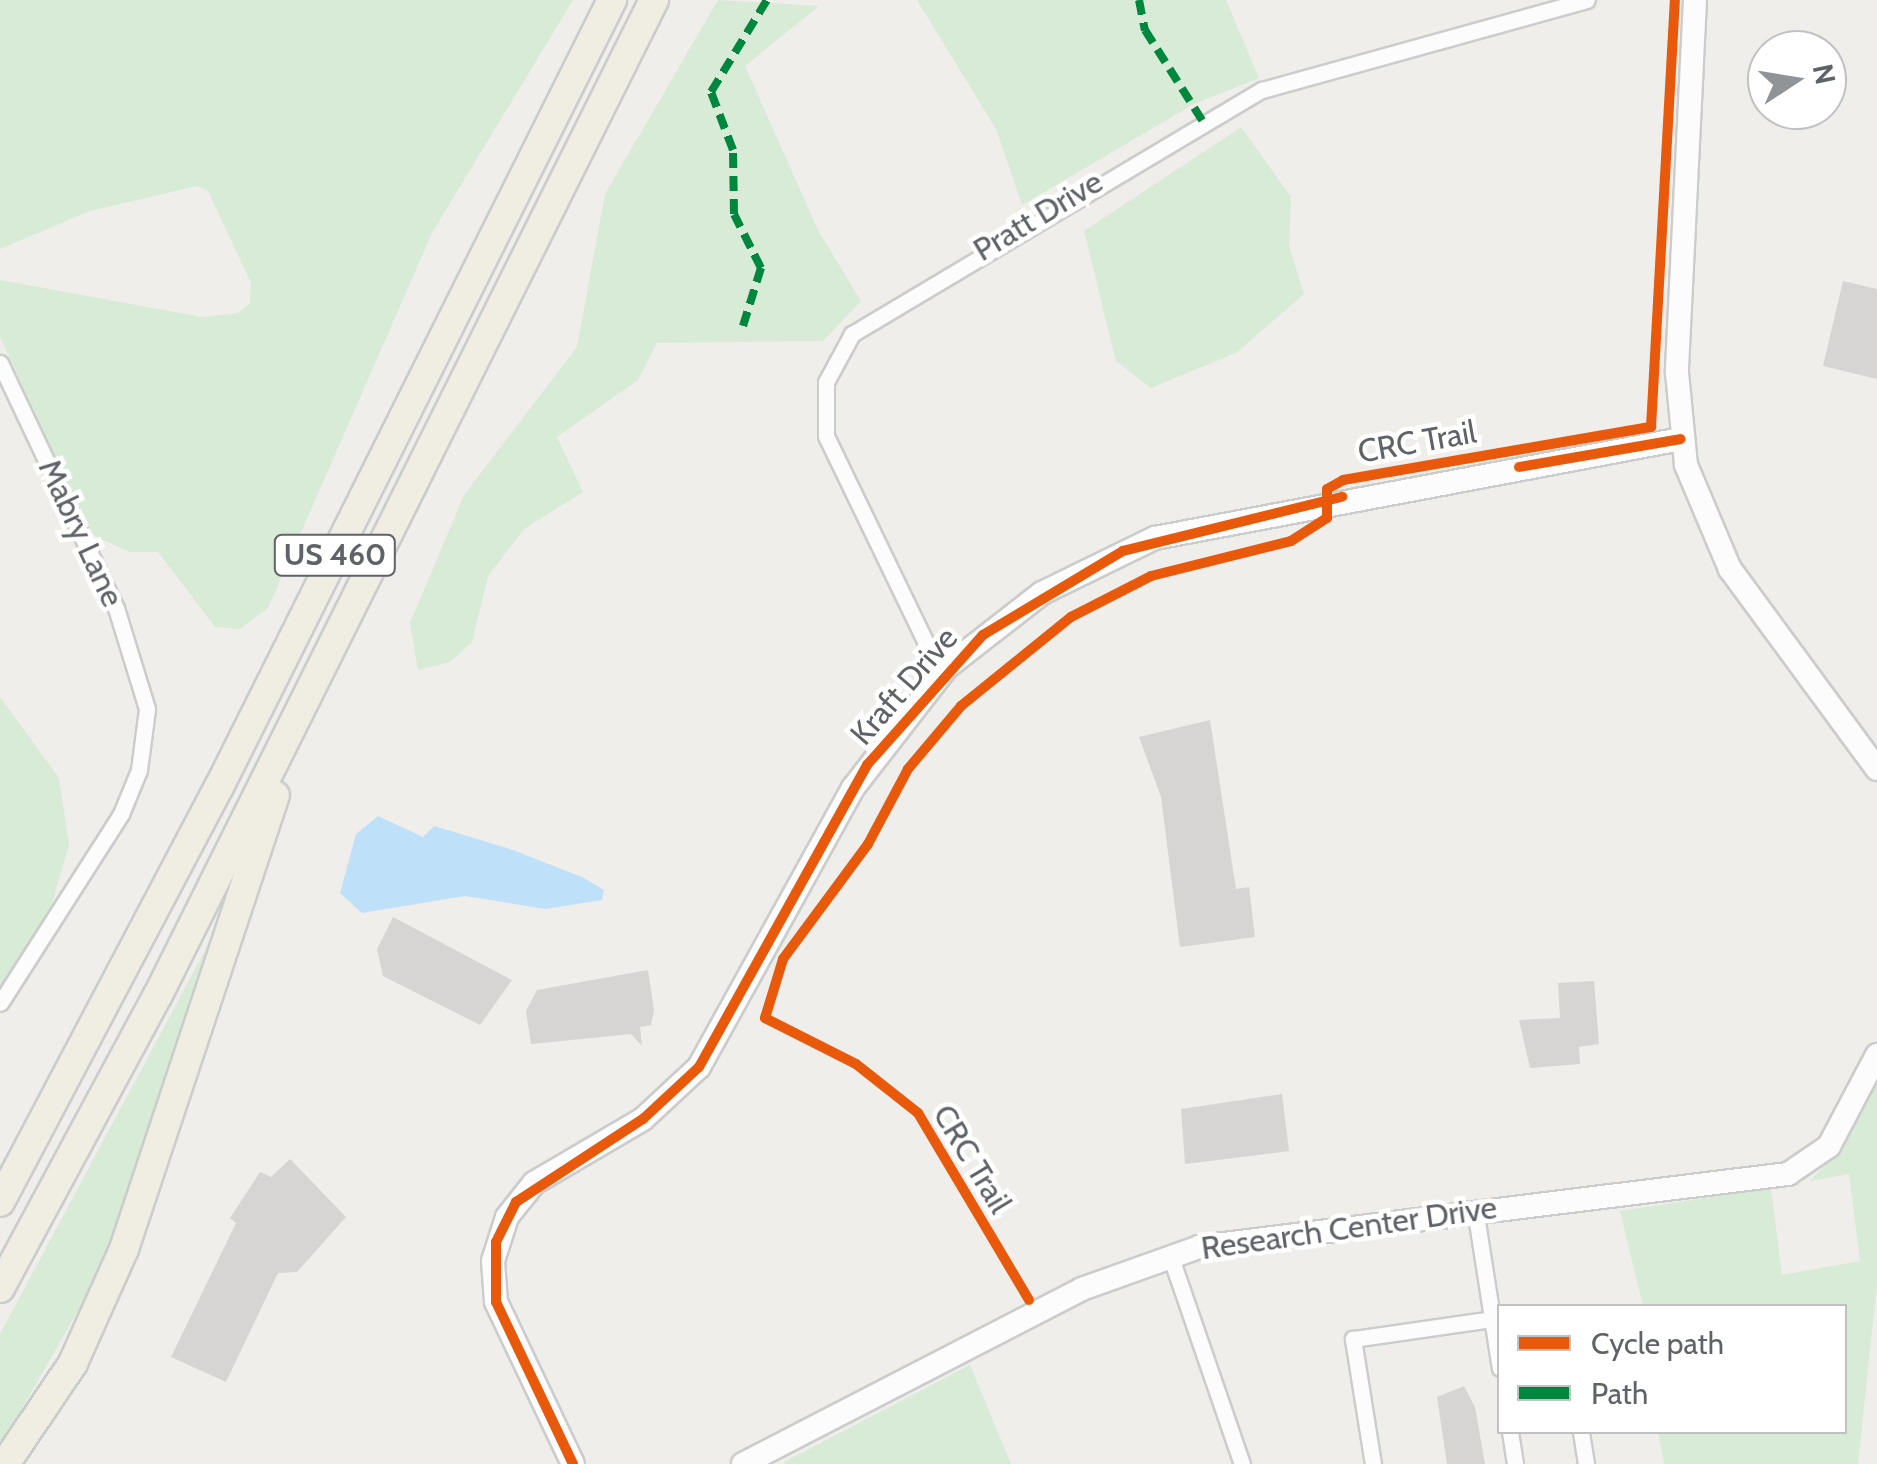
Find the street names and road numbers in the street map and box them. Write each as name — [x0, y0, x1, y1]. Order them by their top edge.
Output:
street label: Pratt Drive — [967, 163, 1109, 269]
street label: CRC Trail — [1355, 413, 1479, 471]
street label: Mabry Lane — [30, 453, 132, 613]
road number: US 460 — [272, 530, 398, 580]
street label: Kraft Drive — [842, 619, 966, 753]
street label: CRC Trail — [925, 1098, 1019, 1220]
street label: Research Center Drive — [1199, 1188, 1499, 1268]

